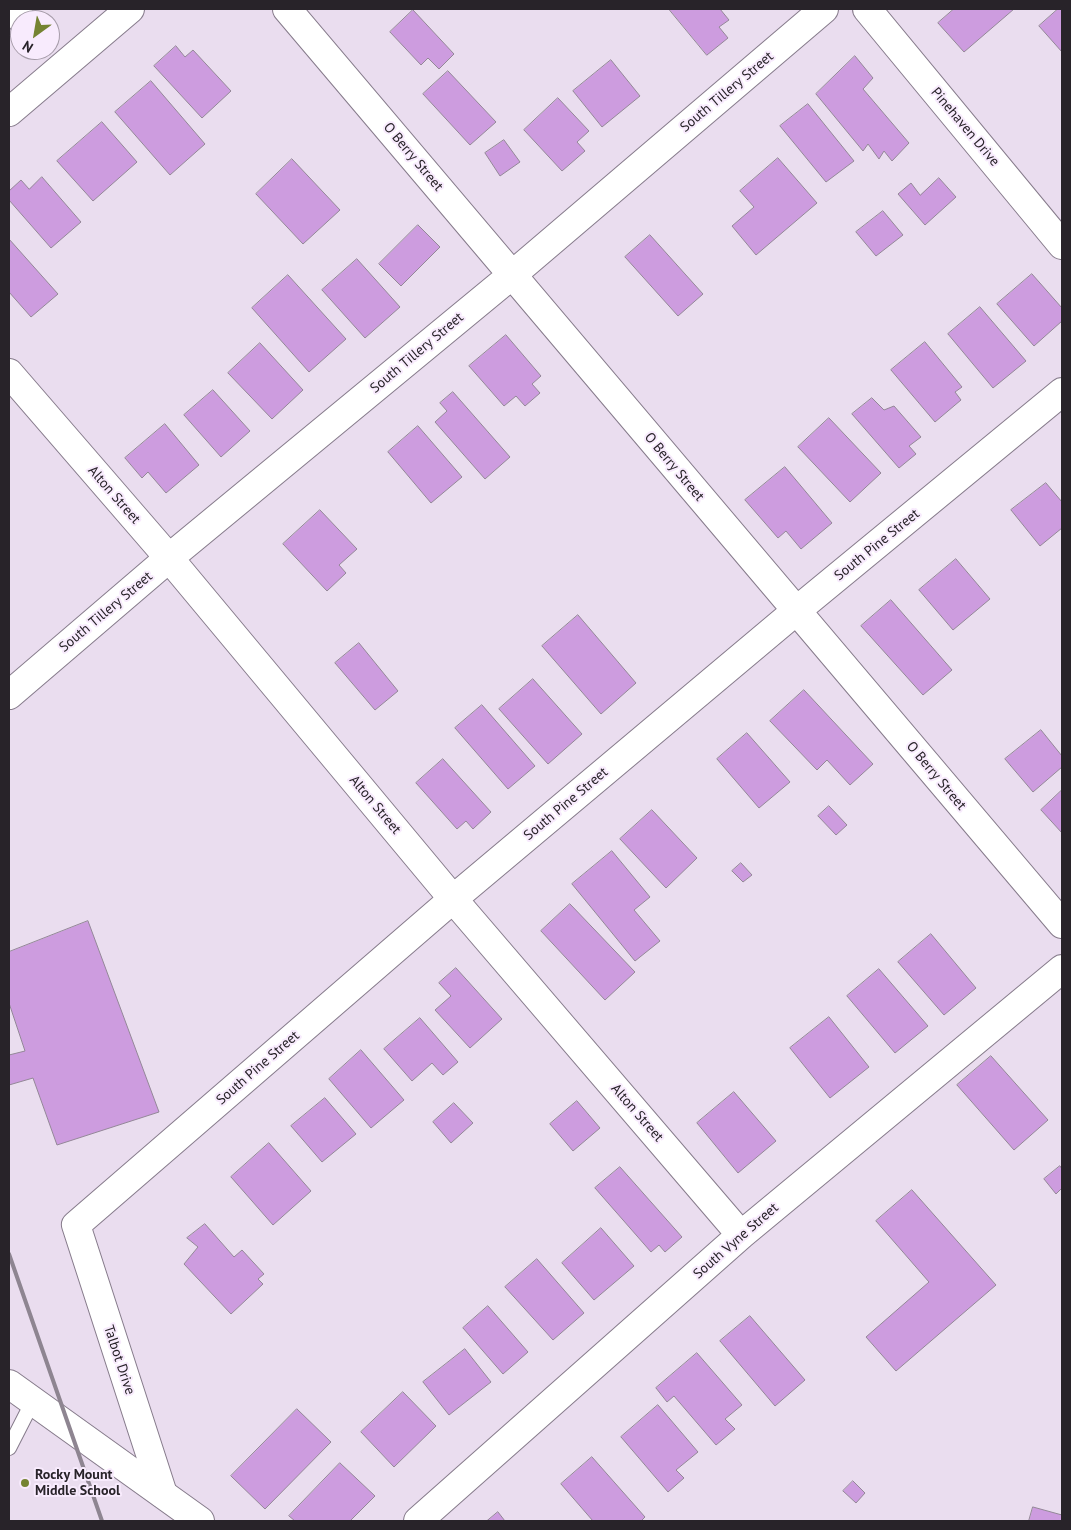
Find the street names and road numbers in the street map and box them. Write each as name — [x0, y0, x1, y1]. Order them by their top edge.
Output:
street label: South Tillery Street — [677, 48, 777, 136]
street label: Pinehaven Drive — [927, 84, 1003, 170]
street label: O Berry Street — [380, 119, 446, 195]
street label: South Tillery Street — [367, 309, 467, 397]
street label: O Berry Street — [641, 429, 707, 505]
street label: Alton Street — [84, 462, 144, 528]
street label: South Pine Street — [831, 506, 923, 584]
street label: South Tillery Street — [56, 568, 156, 656]
street label: O Berry Street — [903, 738, 969, 814]
street label: South Pine Street — [521, 764, 611, 844]
street label: Alton Street — [346, 772, 404, 838]
street label: South Pine Street — [213, 1027, 303, 1109]
street label: Alton Street — [607, 1080, 667, 1146]
street label: South Vyne Street — [690, 1200, 782, 1282]
street label: Talbot Drive — [100, 1323, 138, 1397]

